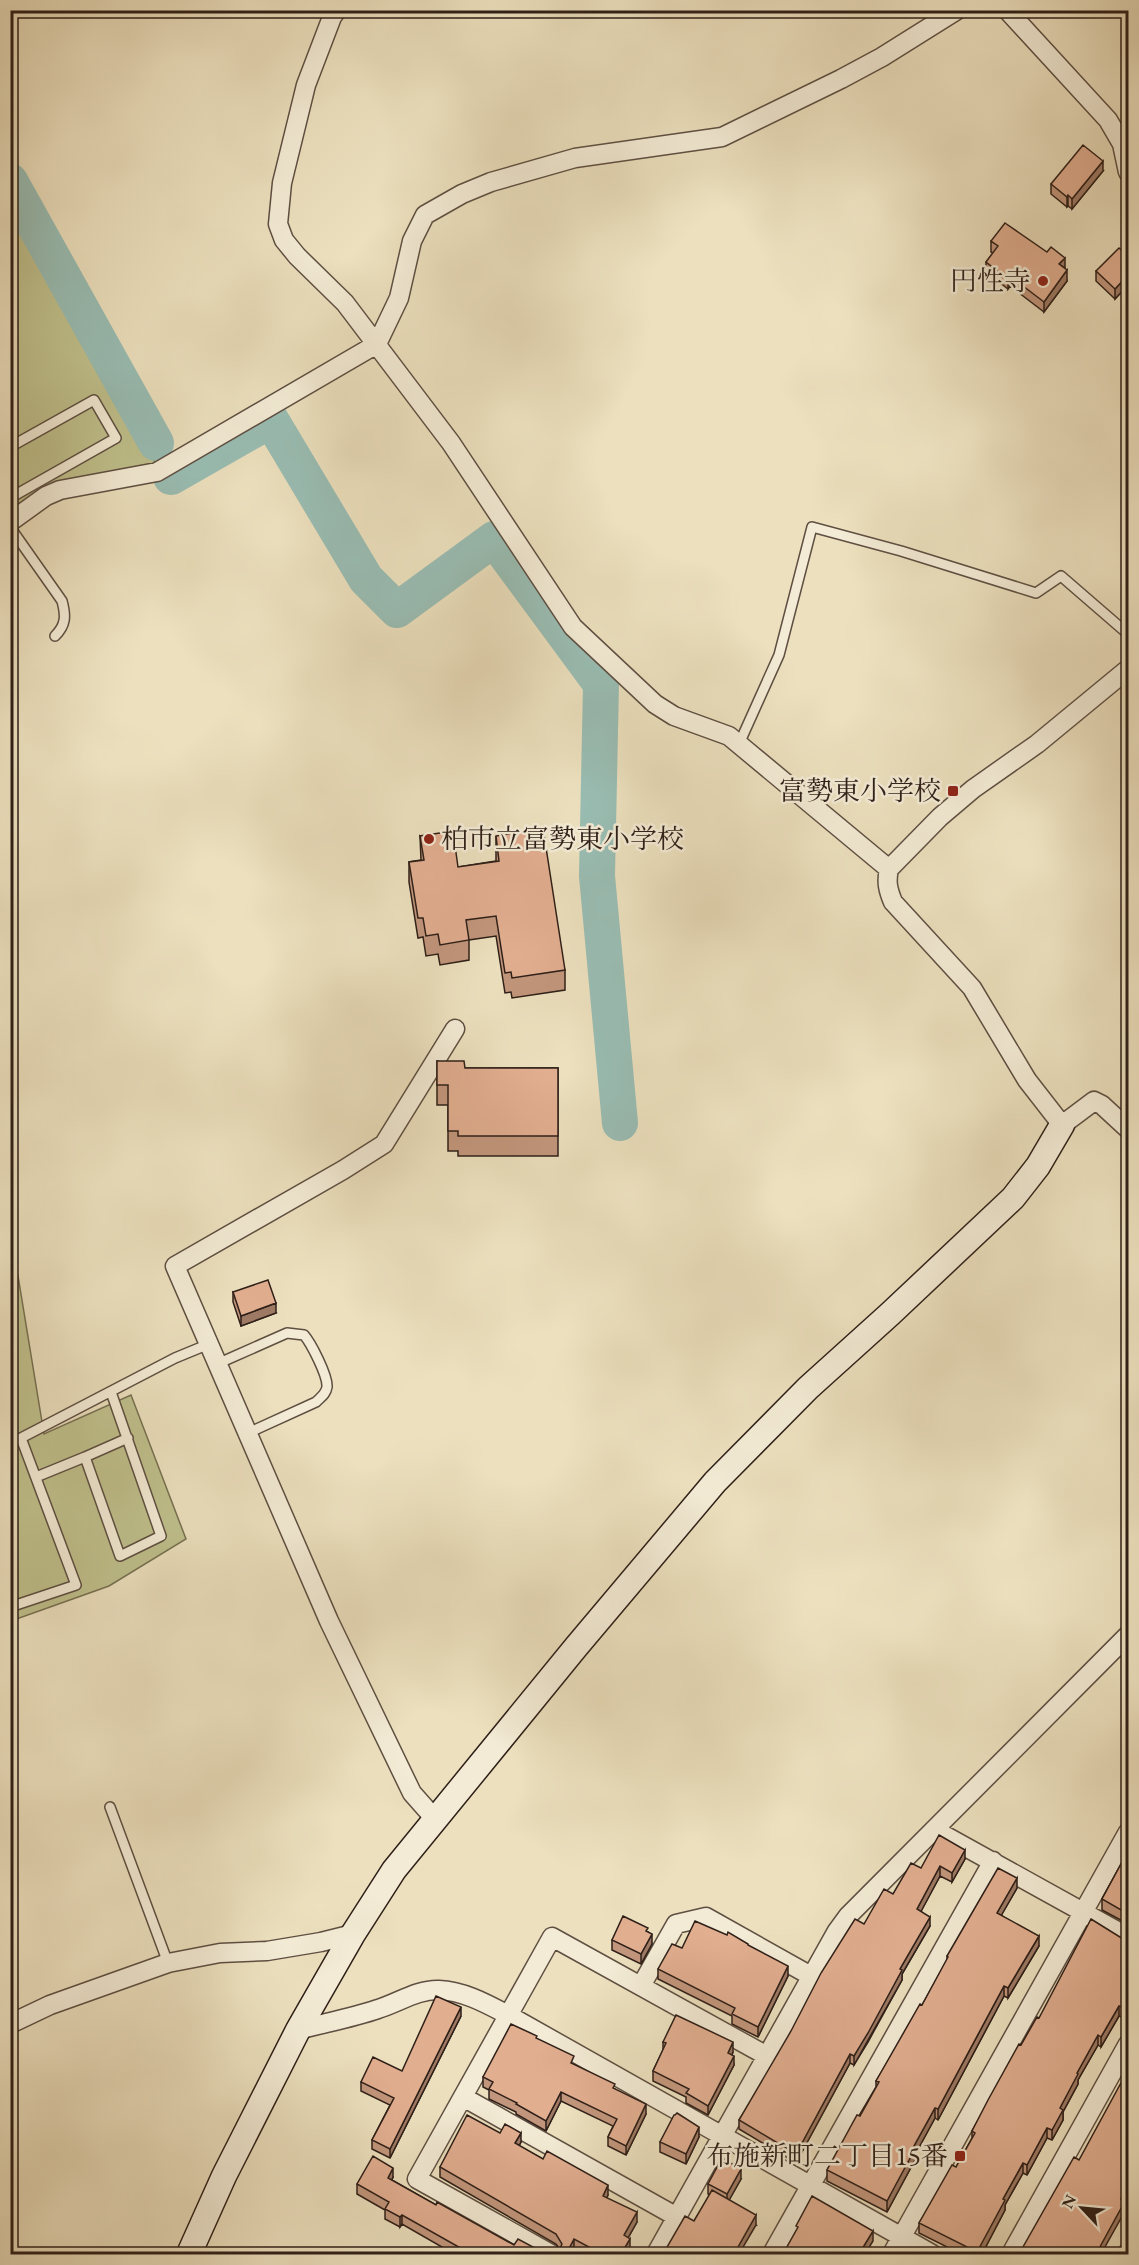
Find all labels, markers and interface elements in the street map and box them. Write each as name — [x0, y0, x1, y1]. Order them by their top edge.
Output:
place label: 円性寺 — [950, 263, 1031, 298]
marker: 円性寺 — [1036, 274, 1050, 288]
place label: 富勢東小学校 — [779, 773, 941, 808]
marker: 富勢東小学校 — [946, 784, 960, 798]
place label: 柏市立富勢東小学校 — [441, 821, 684, 856]
marker: 柏市立富勢東小学校 — [422, 832, 436, 846]
place label: 布施新町二丁目15番 — [706, 2138, 948, 2173]
marker: 布施新町二丁目15番 — [953, 2149, 967, 2163]
north arrow — [1052, 2178, 1112, 2238]
text: N — [1057, 2191, 1081, 2212]

